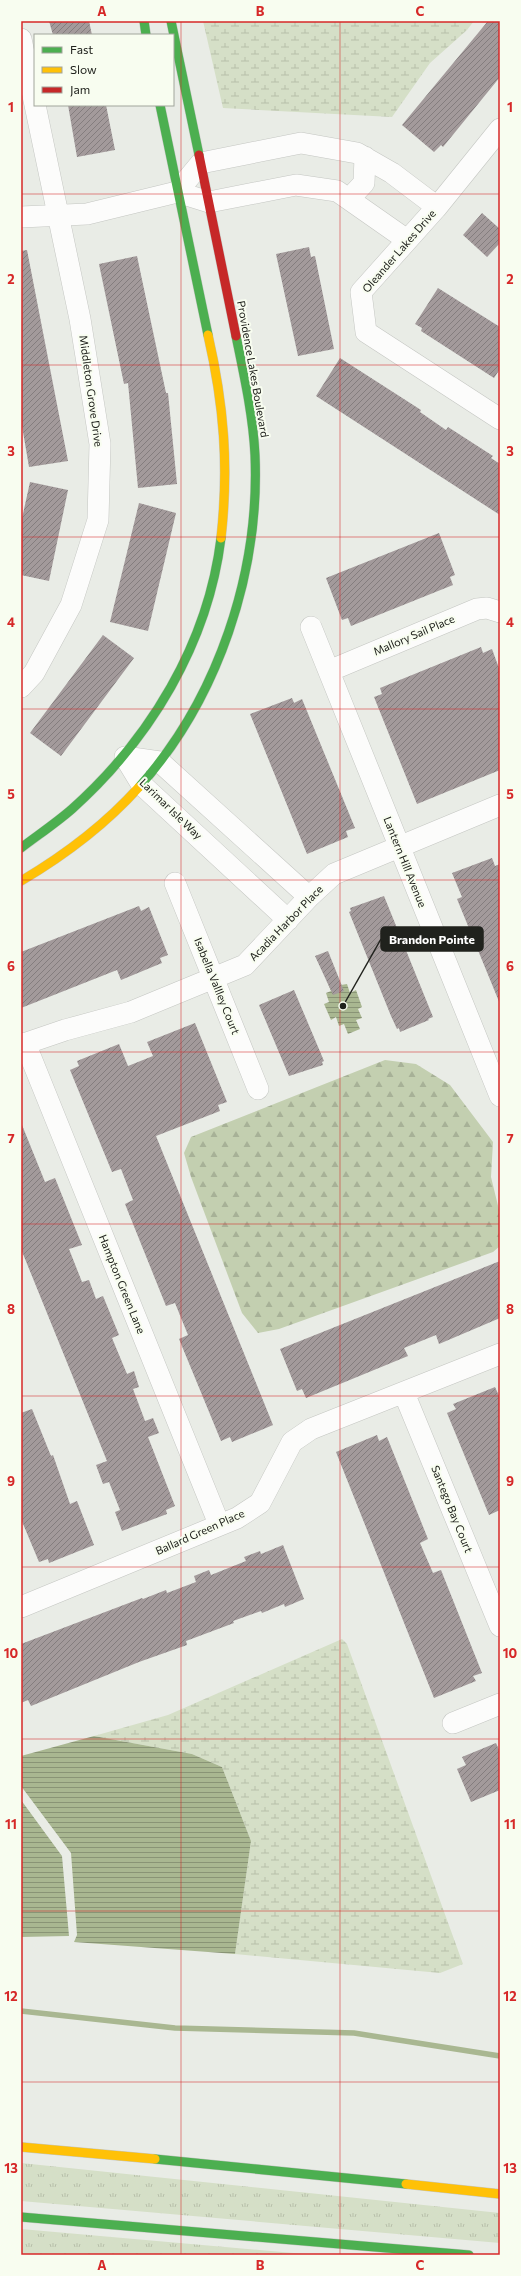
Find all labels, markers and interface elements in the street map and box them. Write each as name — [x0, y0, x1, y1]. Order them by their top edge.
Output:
text: A — [97, 3, 107, 19]
text: B — [256, 3, 265, 19]
text: C — [416, 3, 425, 19]
legend — [34, 34, 174, 106]
text: Fast — [70, 42, 93, 56]
text: Slow — [70, 62, 97, 76]
text: Jam — [70, 82, 90, 97]
text: 1 — [8, 99, 14, 115]
text: 1 — [507, 99, 513, 115]
street label: Oleander Lakes Drive — [359, 206, 438, 295]
text: 2 — [7, 271, 15, 287]
text: 2 — [506, 271, 514, 287]
street label: Providence Lakes Boulevard — [235, 300, 272, 438]
street label: Middleton Grove Drive — [77, 334, 106, 448]
text: 3 — [7, 443, 15, 459]
text: 3 — [506, 443, 514, 459]
street label: Mallory Sail Place — [371, 611, 457, 658]
text: 4 — [7, 614, 15, 630]
text: 4 — [506, 614, 514, 630]
street label: Larimar Isle Way — [137, 776, 206, 842]
text: 5 — [7, 786, 15, 802]
text: 5 — [506, 786, 514, 802]
street label: Lantern Hill Avenue — [381, 814, 430, 909]
street label: Acadia Harbor Place — [246, 882, 325, 963]
callout: Brandon Pointe — [381, 927, 483, 951]
text: Brandon Pointe — [389, 932, 475, 946]
street label: Isabella Vallley Court — [192, 935, 243, 1037]
text: 6 — [7, 958, 15, 974]
text: 6 — [506, 958, 514, 974]
text: 7 — [7, 1130, 15, 1146]
text: 7 — [506, 1130, 514, 1146]
street label: Hampton Green Lane — [97, 1232, 148, 1336]
text: 8 — [7, 1301, 15, 1317]
text: 8 — [506, 1301, 514, 1317]
street label: Santego Bay Court — [429, 1463, 476, 1555]
text: 9 — [7, 1473, 15, 1489]
text: 9 — [506, 1473, 514, 1489]
street label: Ballard Green Place — [153, 1506, 246, 1557]
text: 10 — [4, 1645, 19, 1661]
text: 10 — [503, 1645, 518, 1661]
text: 11 — [5, 1816, 17, 1832]
text: 11 — [504, 1816, 516, 1832]
text: 12 — [4, 1988, 18, 2004]
text: 12 — [503, 1988, 517, 2004]
text: 13 — [4, 2160, 18, 2176]
text: 13 — [503, 2160, 517, 2176]
text: A — [97, 2257, 107, 2273]
text: B — [256, 2257, 265, 2273]
text: C — [416, 2257, 425, 2273]

